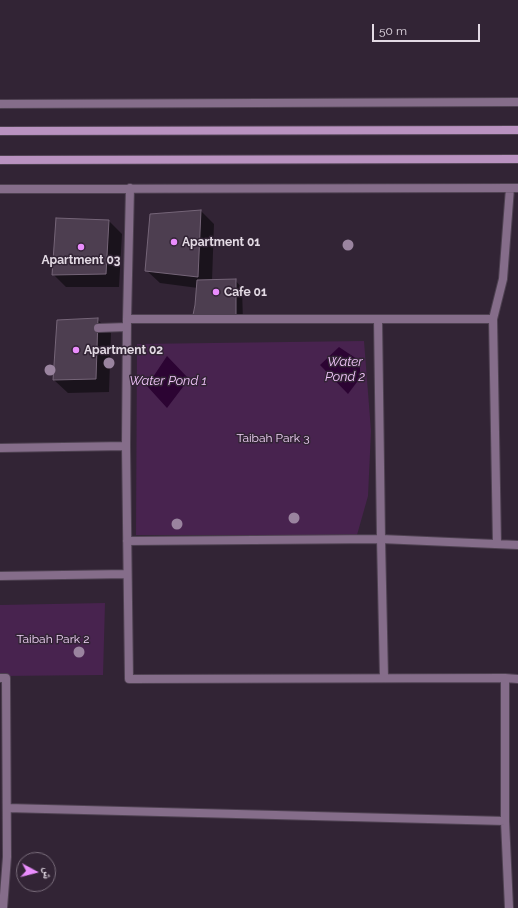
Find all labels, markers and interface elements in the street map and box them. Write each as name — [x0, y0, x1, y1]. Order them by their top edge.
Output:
scale bar — [374, 16, 482, 42]
text: 50 m — [379, 24, 407, 38]
place label: Apartment 01 — [182, 235, 260, 249]
marker: Apartment 01 — [169, 237, 179, 247]
marker: Apartment 03 — [76, 242, 86, 252]
place label: Apartment 03 — [42, 253, 120, 267]
place label: Cafe 01 — [224, 285, 267, 299]
marker: Cafe 01 — [211, 287, 221, 297]
place label: Apartment 02 — [84, 343, 163, 357]
marker: Apartment 02 — [71, 345, 81, 355]
water label: Water Pond 2 — [325, 354, 365, 385]
water label: Water Pond 1 — [129, 373, 207, 389]
park label: Taibah Park 3 — [236, 431, 310, 445]
park label: Taibah Park 2 — [16, 632, 90, 646]
north arrow — [16, 852, 56, 892]
text: ش — [40, 867, 55, 880]

